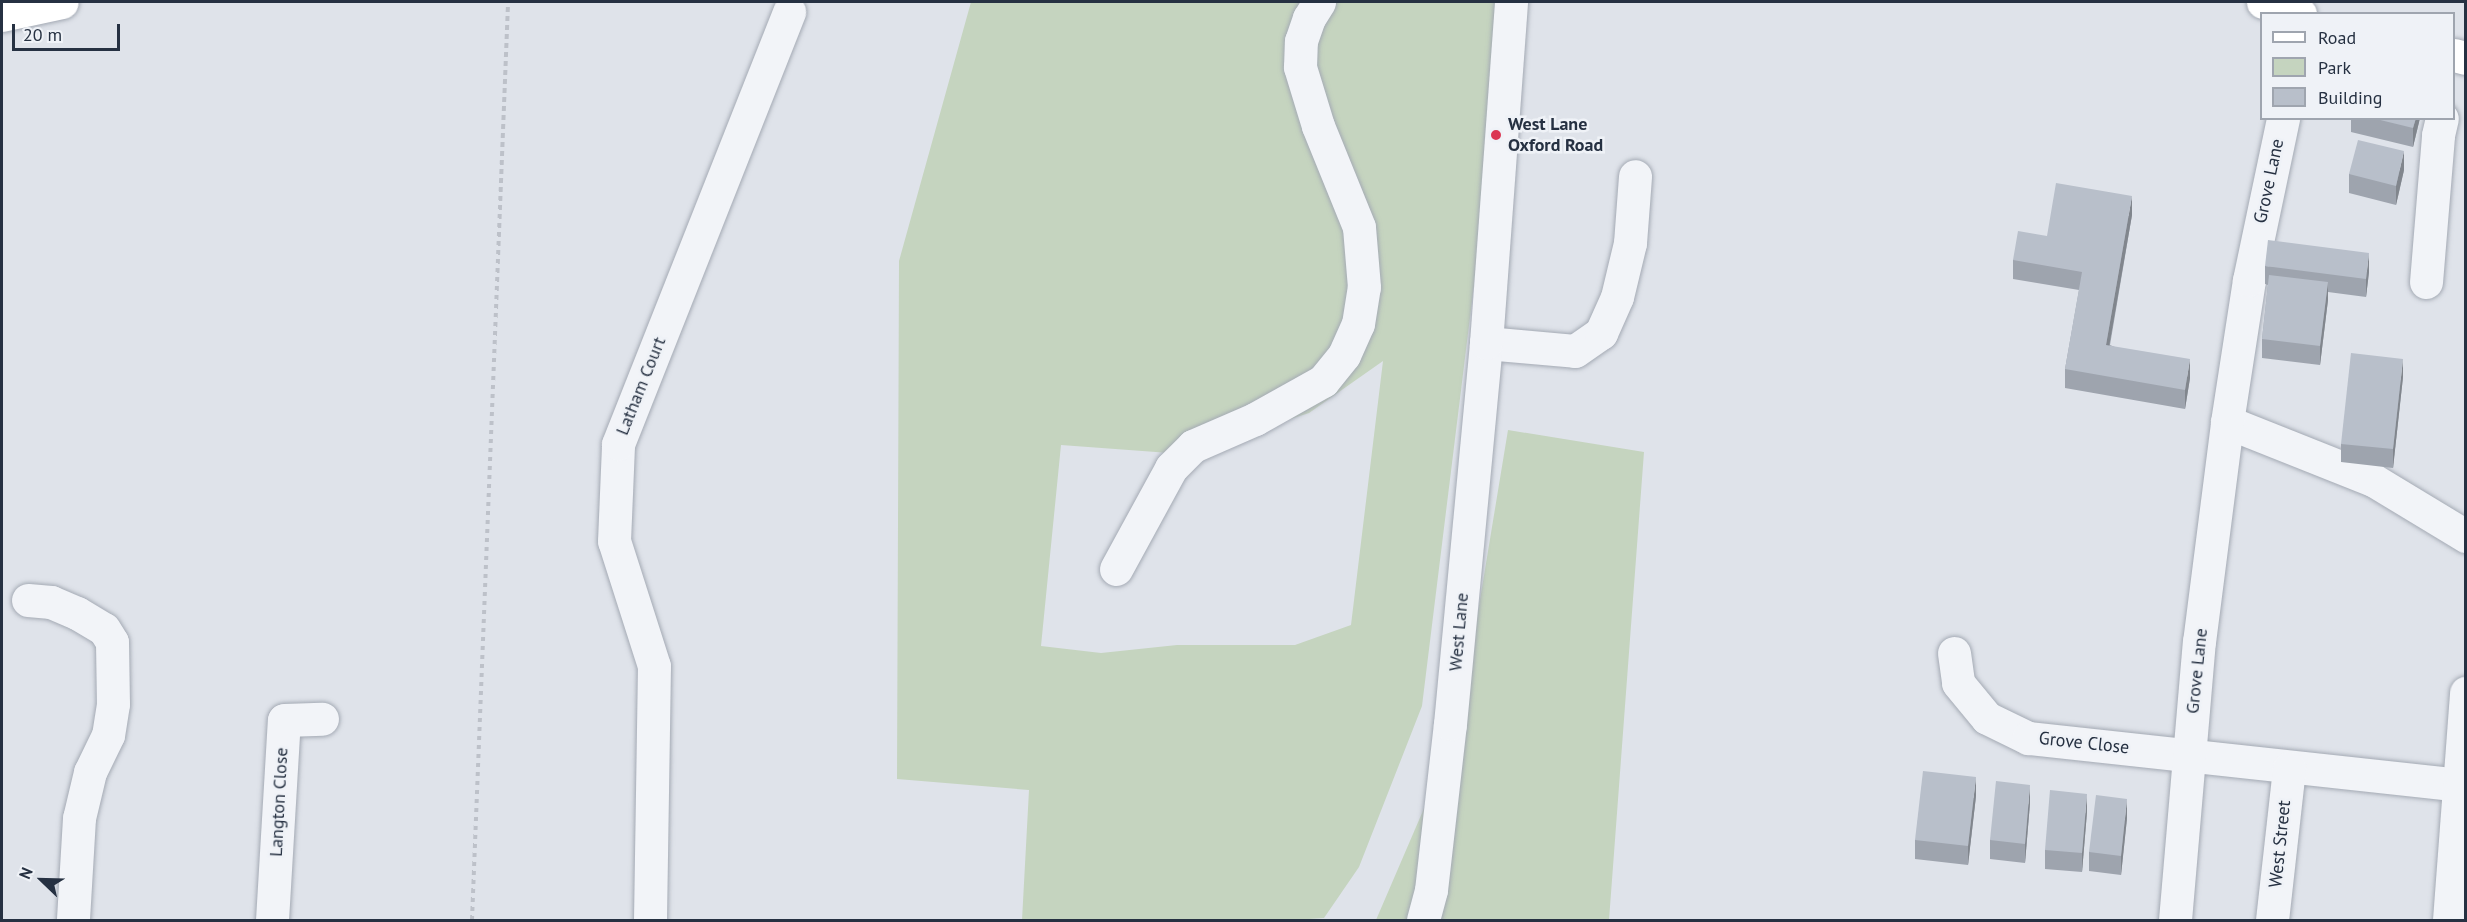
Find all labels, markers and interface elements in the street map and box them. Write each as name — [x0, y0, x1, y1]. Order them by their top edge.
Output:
scale bar — [15, 12, 123, 50]
legend — [2260, 12, 2455, 120]
text: 20 m — [23, 23, 62, 46]
text: Road — [2318, 26, 2356, 49]
text: Park — [2318, 56, 2351, 79]
text: Building — [2318, 86, 2382, 109]
place label: West Lane Oxford Road — [1508, 114, 1603, 156]
marker: West Lane Oxford Road — [1489, 128, 1503, 142]
street label: Grove Lane — [2250, 137, 2288, 225]
street label: Latham Court — [612, 334, 670, 438]
street label: West Lane — [1445, 592, 1473, 672]
street label: Grove Lane — [2182, 627, 2212, 715]
street label: Grove Close — [2038, 728, 2130, 758]
street label: Langton Close — [265, 747, 293, 857]
street label: West Street — [2265, 799, 2295, 889]
north arrow — [12, 850, 72, 910]
text: N — [14, 864, 37, 882]

